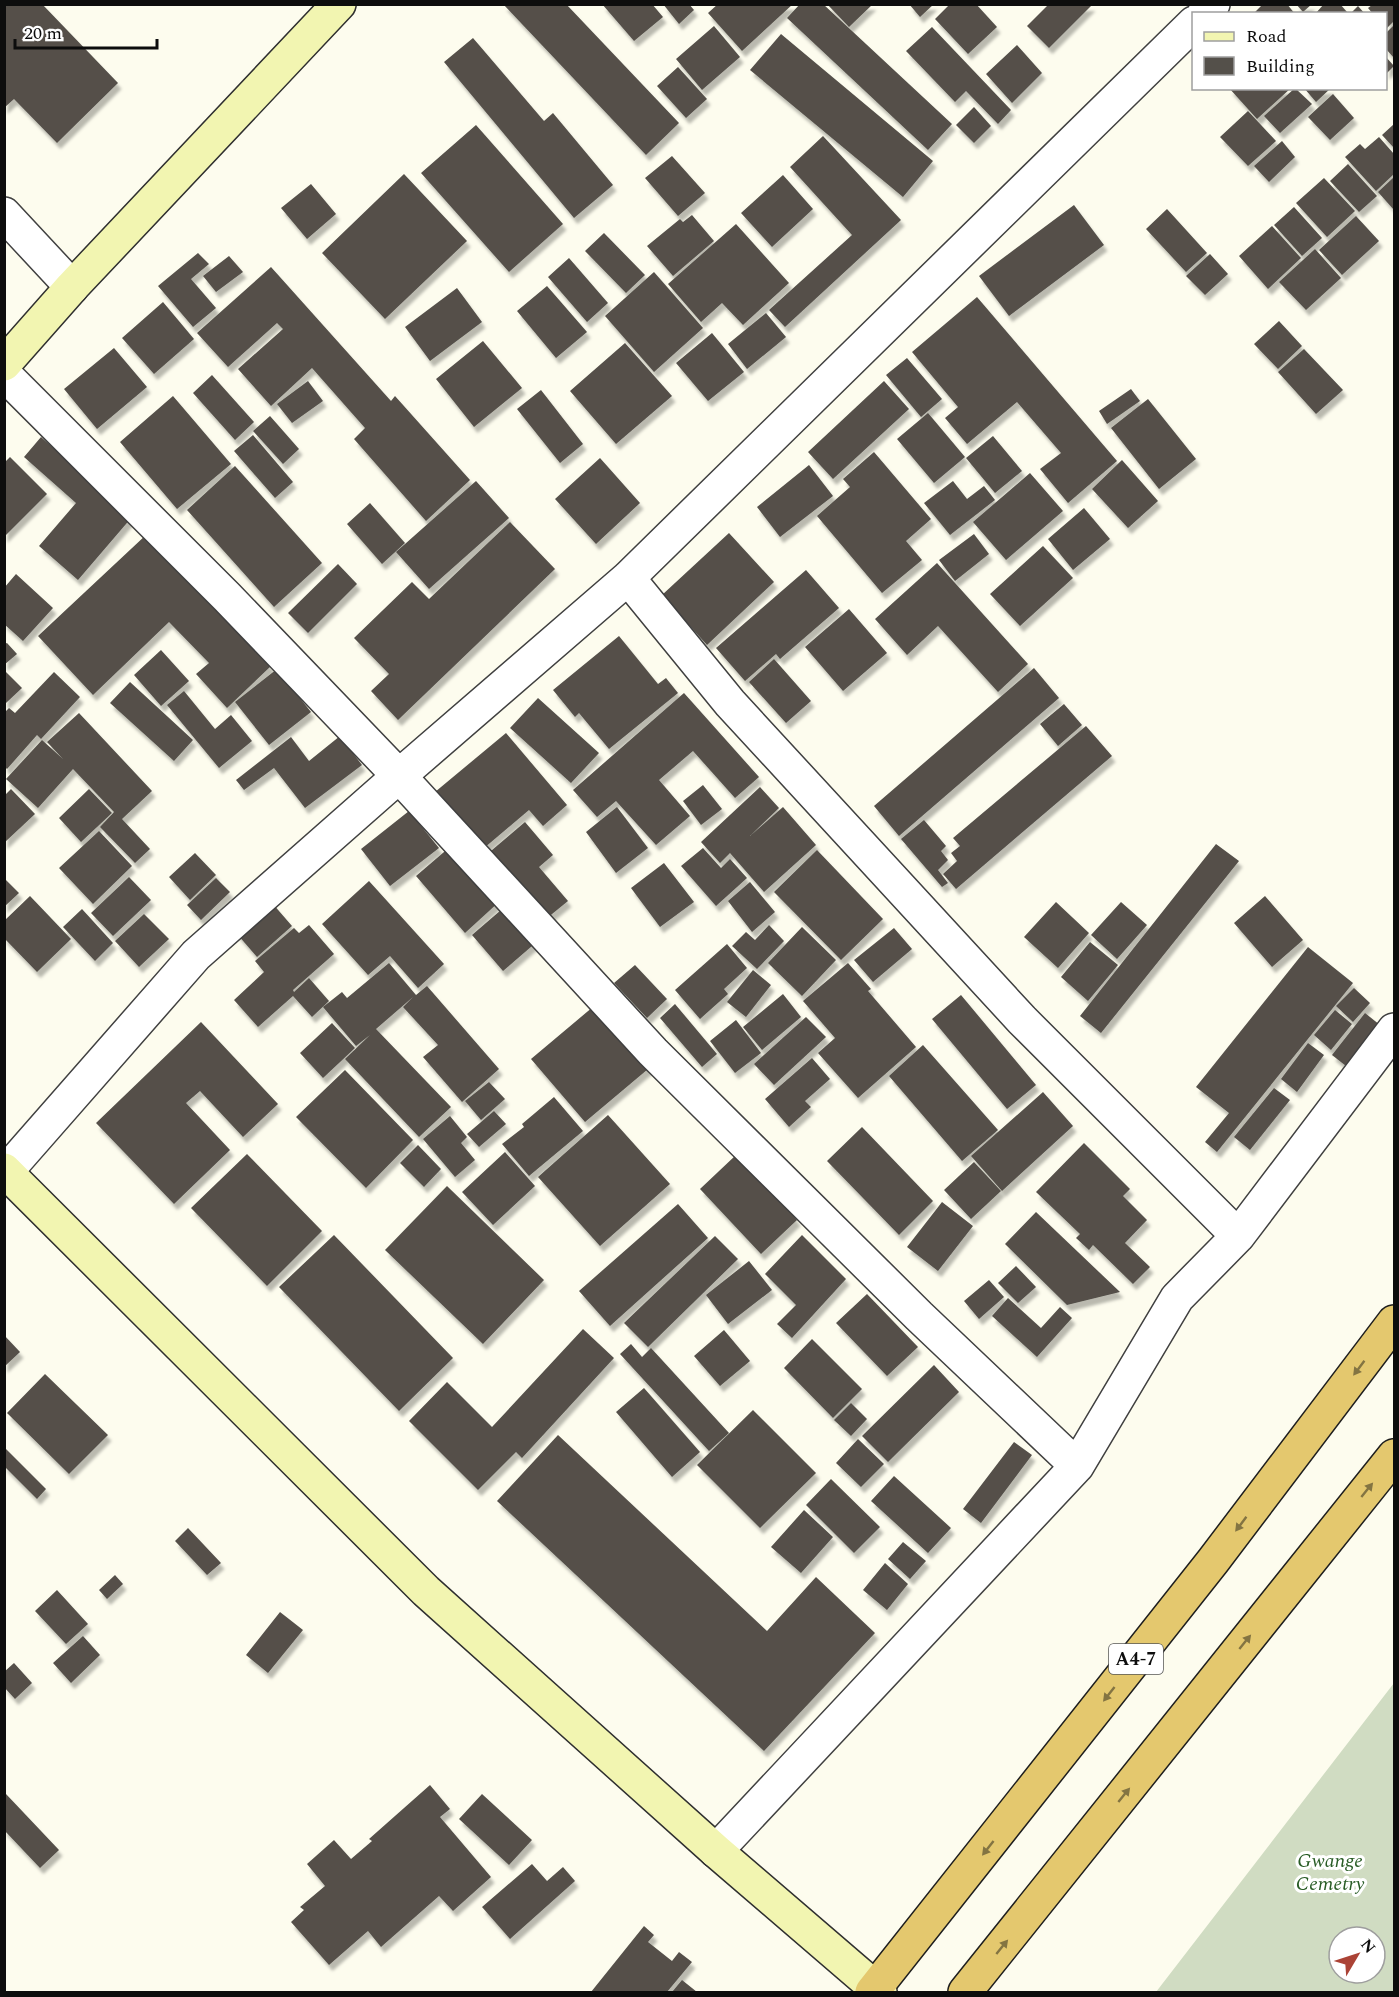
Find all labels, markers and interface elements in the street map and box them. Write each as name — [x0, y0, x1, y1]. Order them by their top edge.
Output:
scale bar — [15, 12, 158, 50]
legend — [1192, 12, 1387, 90]
text: 20 m — [24, 20, 62, 47]
text: Road — [1246, 23, 1287, 50]
text: Building — [1246, 53, 1315, 80]
one-way arrow — [1354, 1361, 1366, 1376]
one-way arrow — [1361, 1482, 1374, 1498]
one-way arrow — [1236, 1516, 1248, 1531]
one-way arrow — [1239, 1635, 1251, 1650]
road number: A4-7 — [1109, 1644, 1163, 1674]
one-way arrow — [1102, 1686, 1115, 1702]
one-way arrow — [1117, 1787, 1129, 1802]
one-way arrow — [983, 1840, 995, 1855]
park label: Gwange Cemetry — [1296, 1846, 1364, 1899]
north arrow — [1327, 1925, 1387, 1985]
text: N — [1354, 1934, 1381, 1959]
one-way arrow — [995, 1939, 1008, 1955]

